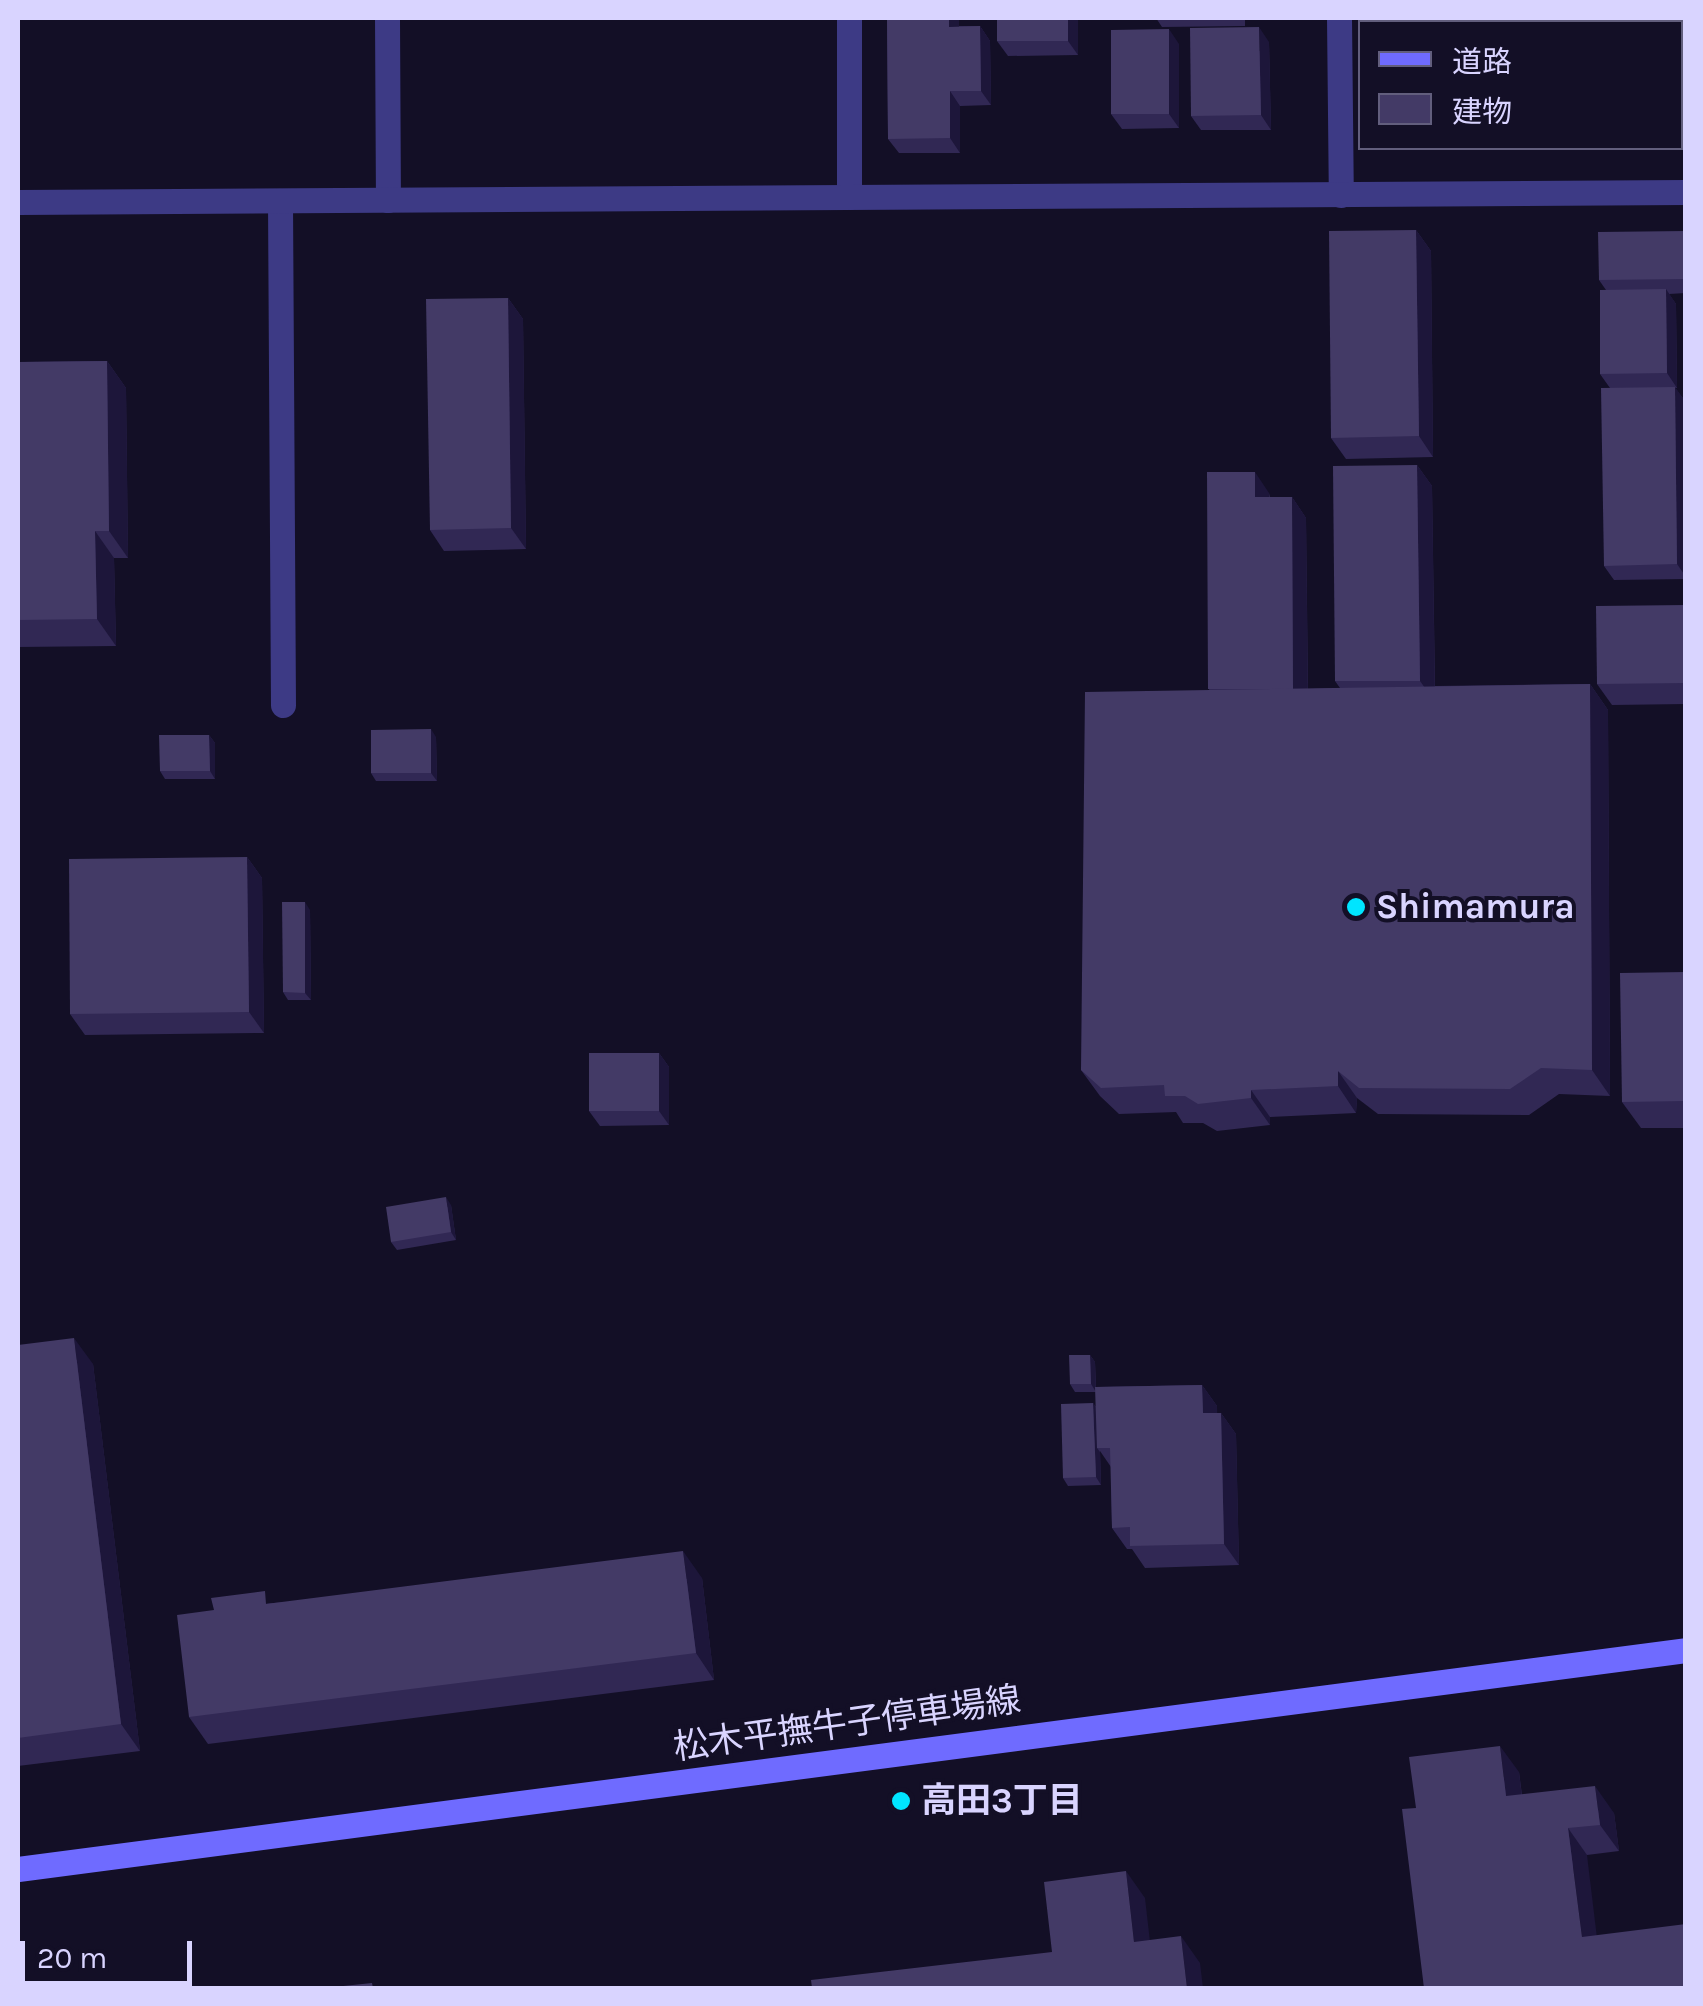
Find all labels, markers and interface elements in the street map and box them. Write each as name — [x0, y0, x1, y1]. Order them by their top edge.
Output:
legend — [1358, 20, 1683, 150]
text: 道路 — [1452, 44, 1512, 80]
text: 建物 — [1452, 94, 1512, 130]
place label: Shimamura — [1376, 886, 1575, 928]
marker: Shimamura — [1345, 896, 1367, 918]
street label: 松木平撫牛子停車場線 — [671, 1679, 1023, 1769]
place label: 高田3丁目 — [921, 1780, 1083, 1822]
marker: 高田3丁目 — [890, 1790, 912, 1812]
scale bar — [25, 1921, 198, 1983]
text: 20 m — [37, 1940, 107, 1976]

